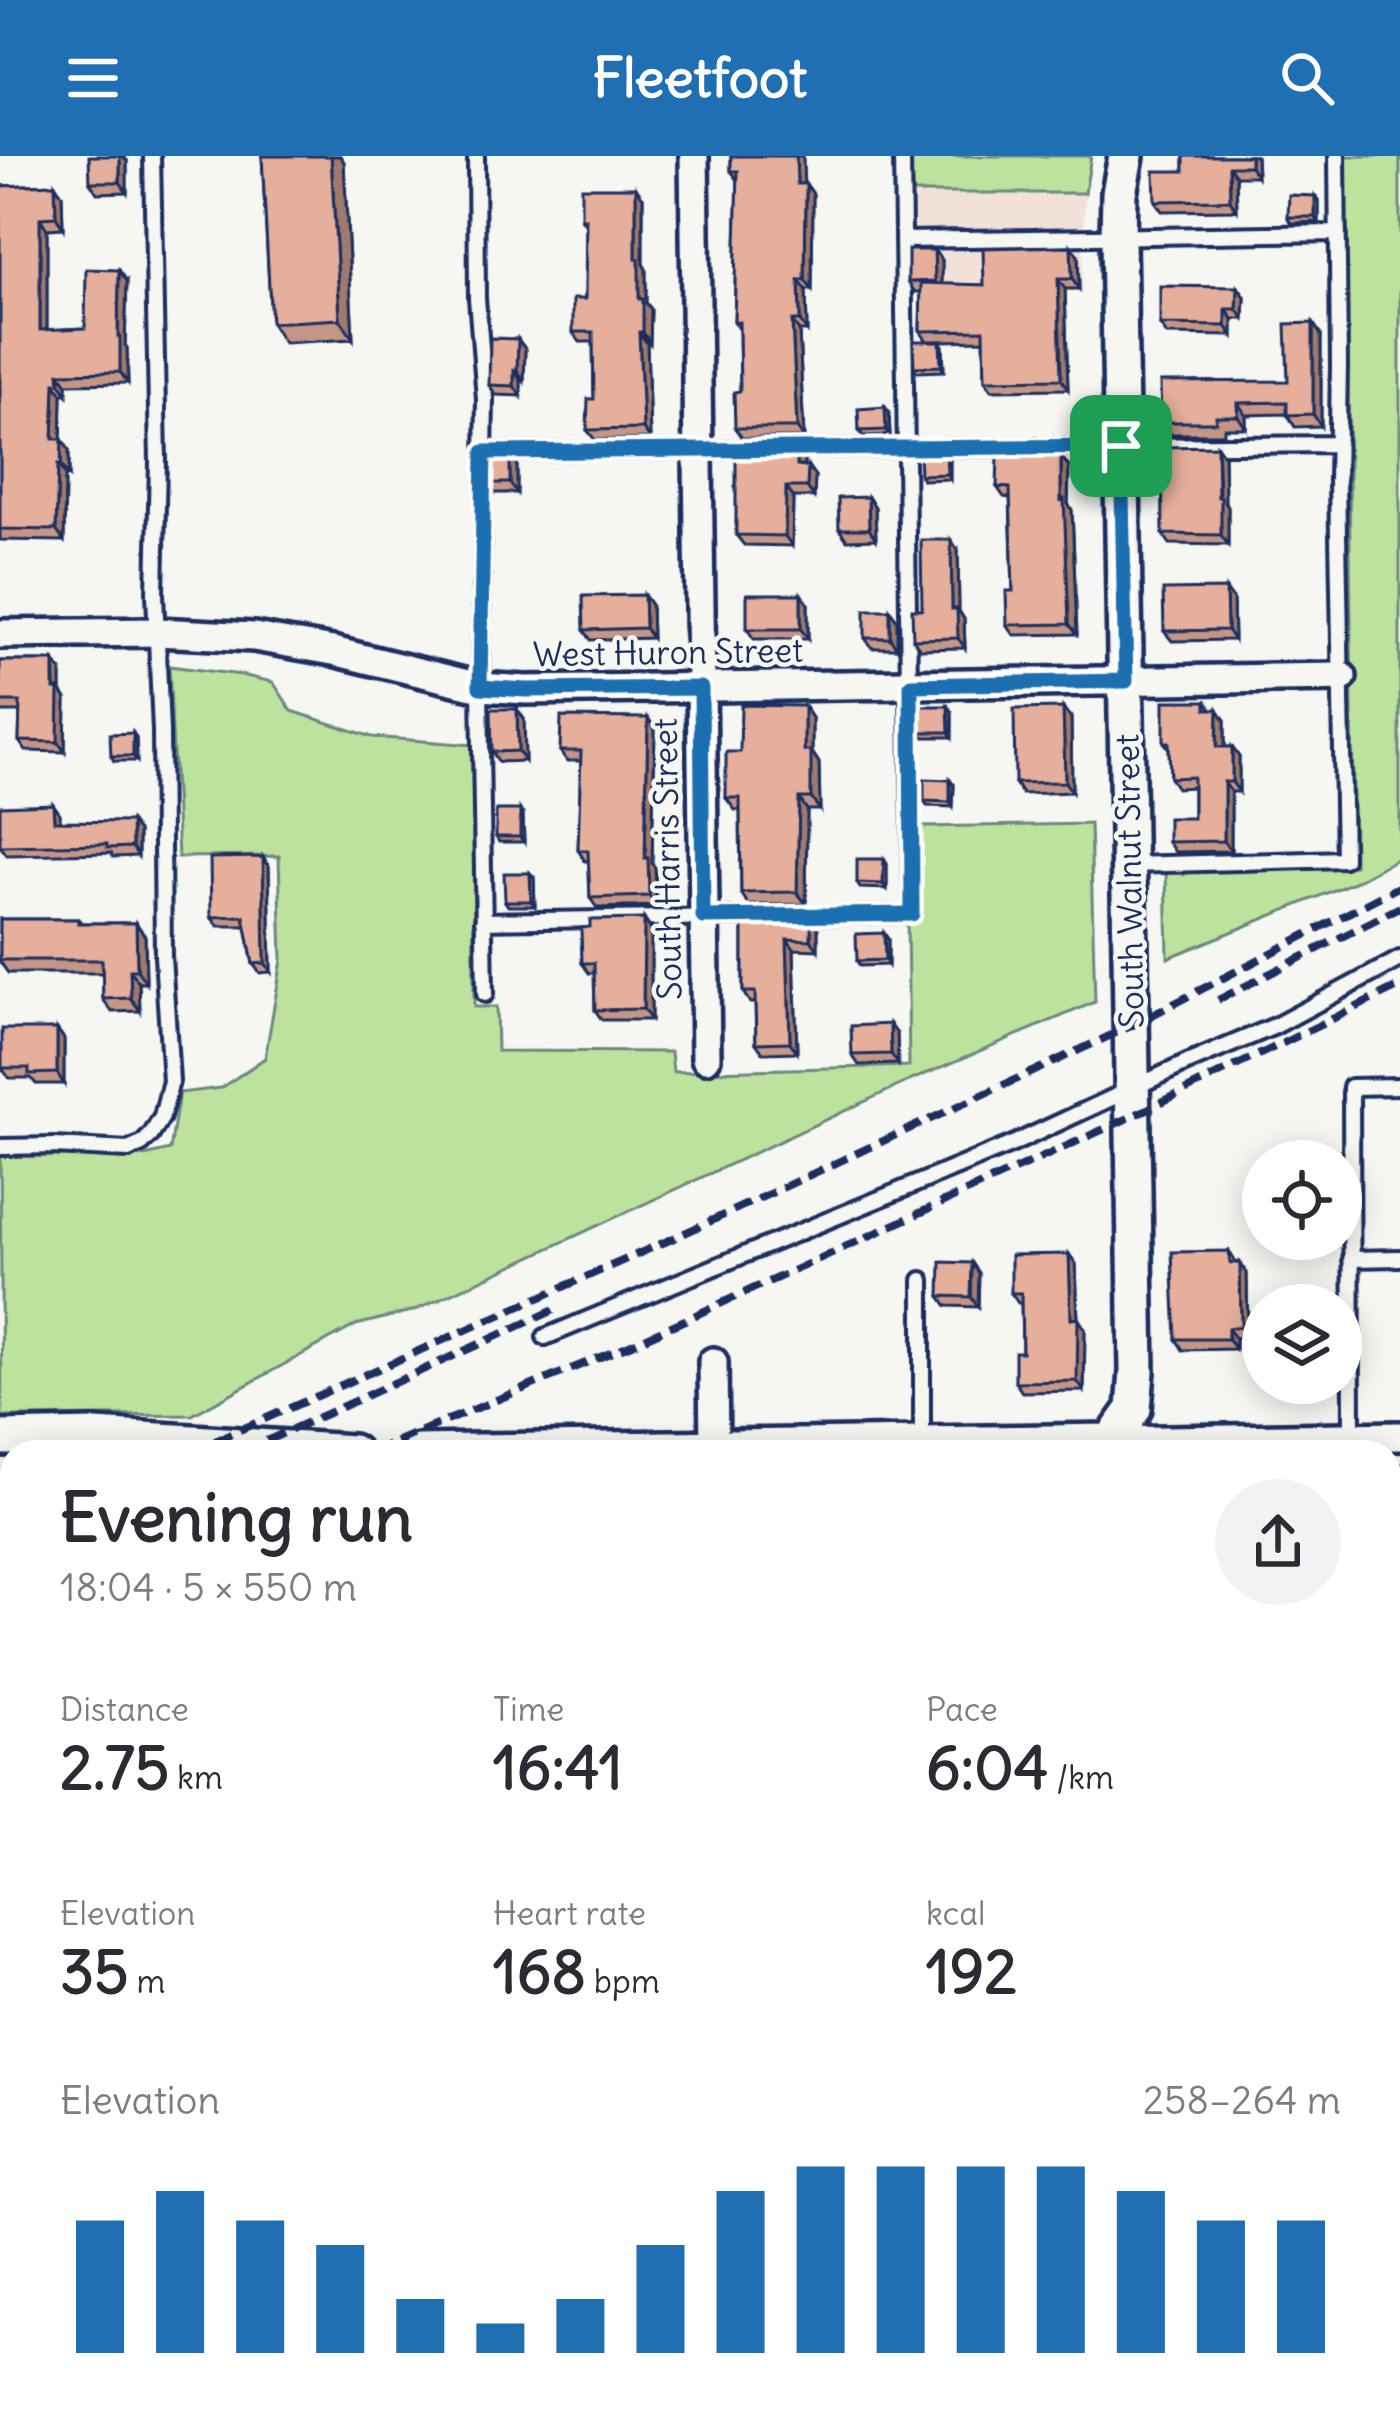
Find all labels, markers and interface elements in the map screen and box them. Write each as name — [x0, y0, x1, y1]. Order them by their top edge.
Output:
text: Fleetfoot — [593, 44, 807, 112]
icon: menu — [60, 45, 126, 111]
icon: search — [1274, 45, 1340, 111]
pin — [1070, 395, 1172, 497]
icon: arrive — [1088, 413, 1154, 479]
street label: West Huron Street — [533, 629, 803, 675]
street label: South Harris Street — [644, 718, 690, 1000]
street label: South Walnut Street — [1105, 733, 1153, 1029]
map controls — [1242, 1140, 1362, 1404]
button: locate — [1242, 1140, 1362, 1260]
button: layers — [1242, 1284, 1362, 1404]
text: Evening run — [60, 1476, 413, 1559]
button: share — [1215, 1479, 1341, 1605]
text: 18:04 · 5 × 550 m — [60, 1563, 357, 1612]
text: Distance — [60, 1688, 189, 1730]
text: Time — [493, 1688, 564, 1730]
text: Pace — [926, 1688, 998, 1730]
text: 2.75 — [60, 1730, 169, 1805]
text: 16:41 — [493, 1730, 623, 1805]
text: 6:04 — [926, 1730, 1048, 1805]
text: km — [169, 1756, 223, 1798]
text: /km — [1048, 1756, 1114, 1798]
text: Elevation — [60, 1892, 195, 1934]
text: Heart rate — [493, 1892, 646, 1934]
text: kcal — [926, 1892, 985, 1934]
text: 35 — [60, 1934, 129, 2009]
text: 168 — [493, 1934, 586, 2009]
text: 192 — [926, 1934, 1017, 2009]
text: m — [129, 1960, 165, 2002]
text: bpm — [586, 1960, 660, 2002]
text: Elevation — [60, 2076, 220, 2125]
text: 258–264 m — [1143, 2076, 1341, 2125]

